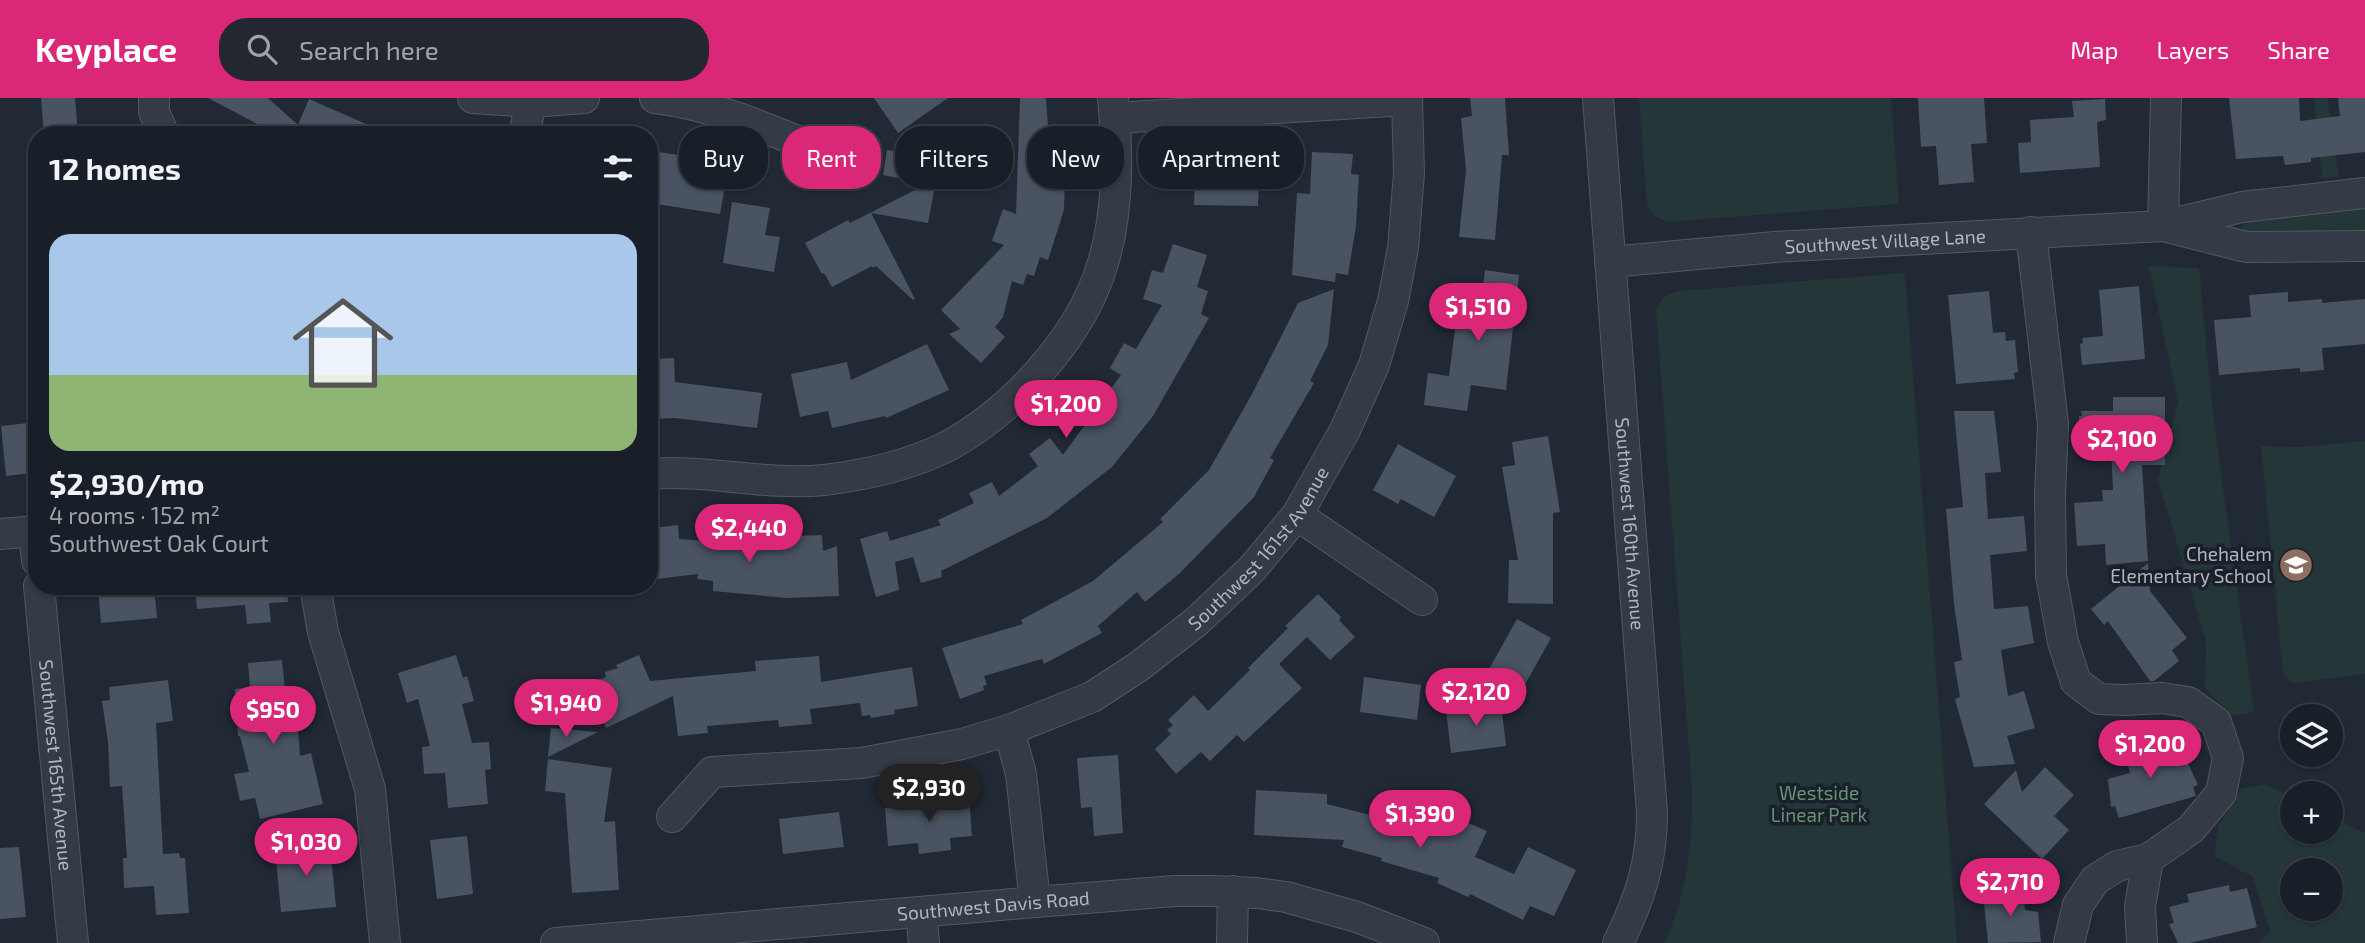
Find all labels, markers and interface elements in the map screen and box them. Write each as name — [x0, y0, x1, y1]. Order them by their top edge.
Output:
search box — [219, 18, 709, 81]
text: Keyplace — [35, 29, 177, 69]
icon: search — [243, 30, 281, 68]
text: Search here — [299, 34, 439, 65]
text: Map — [2070, 35, 2118, 64]
text: Layers — [2156, 35, 2229, 64]
text: Share — [2267, 35, 2330, 64]
chip: Buy — [679, 126, 768, 189]
chip: Rent — [782, 126, 881, 189]
chip: Filters — [895, 126, 1013, 189]
chip: New — [1027, 126, 1124, 189]
chip: Apartment — [1138, 126, 1304, 189]
icon: filters — [599, 149, 637, 187]
text: 12 homes — [49, 150, 181, 186]
street label: Southwest Village Lane — [1784, 224, 1986, 257]
icon: home — [280, 280, 406, 406]
pin: $1,510 — [1421, 284, 1535, 343]
text: $1,510 — [1445, 292, 1511, 320]
pin: $1,200 — [1009, 380, 1123, 440]
text: $1,200 — [1030, 389, 1102, 417]
pin: $2,100 — [2065, 416, 2179, 475]
street label: Southwest 160th Avenue — [1611, 417, 1650, 631]
text: $2,100 — [2087, 424, 2157, 452]
street label: Southwest 161st Avenue — [1183, 462, 1333, 635]
text: $2,930/mo — [49, 465, 204, 501]
text: 4 rooms · 152 m² — [49, 501, 220, 529]
pin: $2,440 — [692, 504, 806, 564]
text: $2,440 — [711, 513, 787, 541]
text: Southwest Oak Court — [49, 529, 269, 557]
place label: Chehalem Elementary School — [2110, 542, 2272, 587]
school or university icon: Chehalem Elementary School — [2277, 546, 2315, 584]
street label: Southwest 165th Avenue — [35, 659, 78, 872]
pin: $2,120 — [1419, 668, 1533, 728]
text: $2,120 — [1441, 677, 1511, 705]
pin: $1,940 — [509, 680, 623, 739]
pin: $950 — [232, 686, 314, 746]
text: $1,940 — [530, 688, 602, 716]
text: $950 — [246, 695, 300, 723]
map controls — [2280, 704, 2343, 921]
button: layers — [2280, 704, 2343, 767]
pin: $1,200 — [2093, 720, 2207, 780]
text: $1,200 — [2114, 729, 2186, 757]
pin: $2,930 — [872, 764, 986, 824]
text: $2,930 — [892, 773, 966, 801]
park label: Westside Linear Park — [1771, 781, 1868, 826]
button: + — [2280, 781, 2343, 844]
pin: $1,390 — [1363, 790, 1477, 850]
text: $1,390 — [1385, 799, 1455, 827]
pin: $1,030 — [249, 818, 363, 878]
text: $1,030 — [271, 827, 341, 855]
pin: $2,710 — [1953, 858, 2067, 918]
button: − — [2280, 858, 2343, 921]
text: $2,710 — [1976, 867, 2044, 895]
street label: Southwest Davis Road — [896, 886, 1091, 925]

